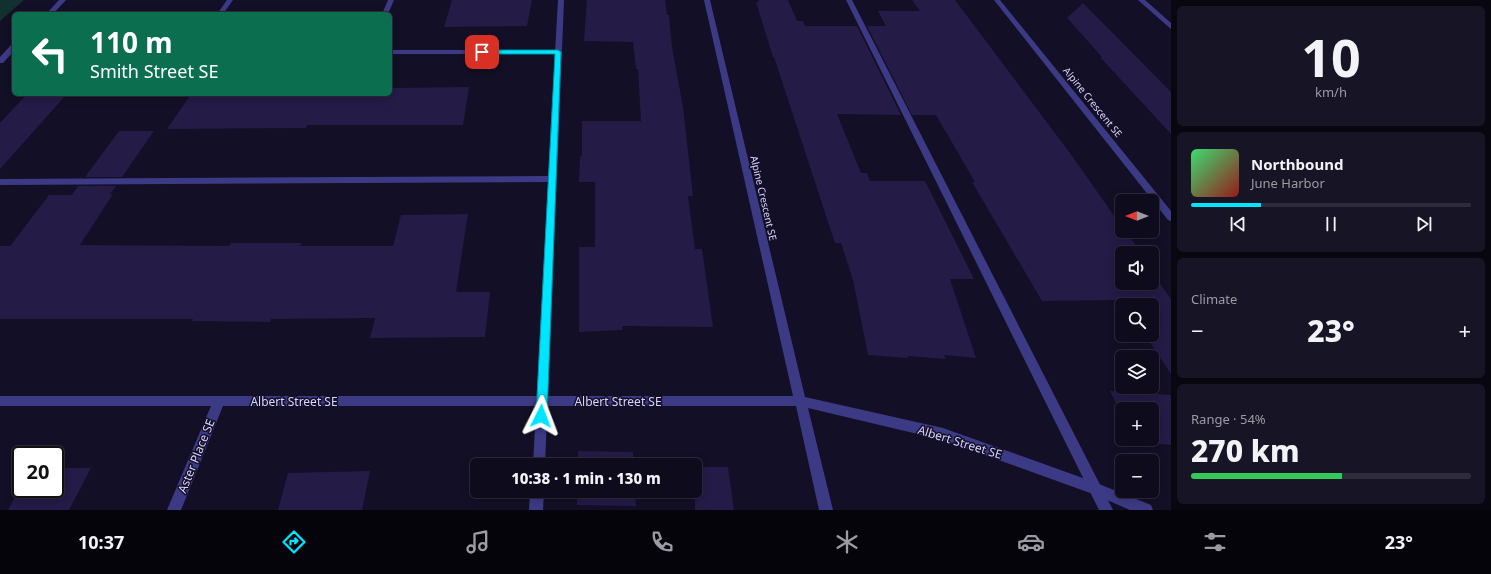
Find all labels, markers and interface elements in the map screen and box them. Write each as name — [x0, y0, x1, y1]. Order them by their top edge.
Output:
text: 10 — [1301, 21, 1361, 92]
text: 110 m — [90, 23, 173, 61]
icon: left — [24, 28, 76, 80]
pin — [465, 35, 499, 69]
icon: arrive — [471, 41, 493, 63]
text: Smith Street SE — [90, 59, 218, 83]
street label: Alpine Crescent SE — [1060, 64, 1126, 140]
text: km/h — [1315, 83, 1347, 101]
street label: Alpine Crescent SE — [747, 154, 781, 242]
text: Northbound — [1251, 154, 1343, 174]
text: June Harbor — [1251, 174, 1325, 192]
north arrow — [1115, 194, 1159, 238]
map controls — [1115, 194, 1159, 498]
icon: previous — [1227, 213, 1249, 235]
icon: pause — [1320, 213, 1342, 235]
icon: next — [1413, 213, 1435, 235]
button: sound — [1115, 246, 1159, 290]
text: Climate — [1191, 290, 1237, 308]
button: search — [1115, 298, 1159, 342]
text: 23° — [1307, 310, 1355, 351]
text: − — [1191, 315, 1204, 345]
text: + — [1458, 315, 1471, 345]
button: layers — [1115, 350, 1159, 394]
street label: Albert Street SE — [250, 393, 338, 410]
street label: Albert Street SE — [574, 393, 662, 410]
position arrow — [520, 395, 562, 437]
button: + — [1115, 402, 1159, 446]
text: Range · 54% — [1191, 410, 1266, 428]
street label: Aster Place SE — [173, 416, 219, 496]
street label: Albert Street SE — [916, 421, 1004, 463]
text: 270 km — [1191, 430, 1300, 471]
speed limit sign: 20 — [12, 446, 64, 498]
button: − — [1115, 454, 1159, 498]
text: 10:38 · 1 min · 130 m — [511, 468, 661, 488]
icon: directions — [280, 528, 308, 556]
icon: music — [464, 528, 492, 556]
icon: phone — [648, 528, 676, 556]
icon: climate — [833, 528, 861, 556]
icon: car — [1017, 528, 1045, 556]
icon: filters — [1201, 528, 1229, 556]
text: 10:37 — [78, 530, 124, 554]
text: 23° — [1385, 530, 1413, 554]

